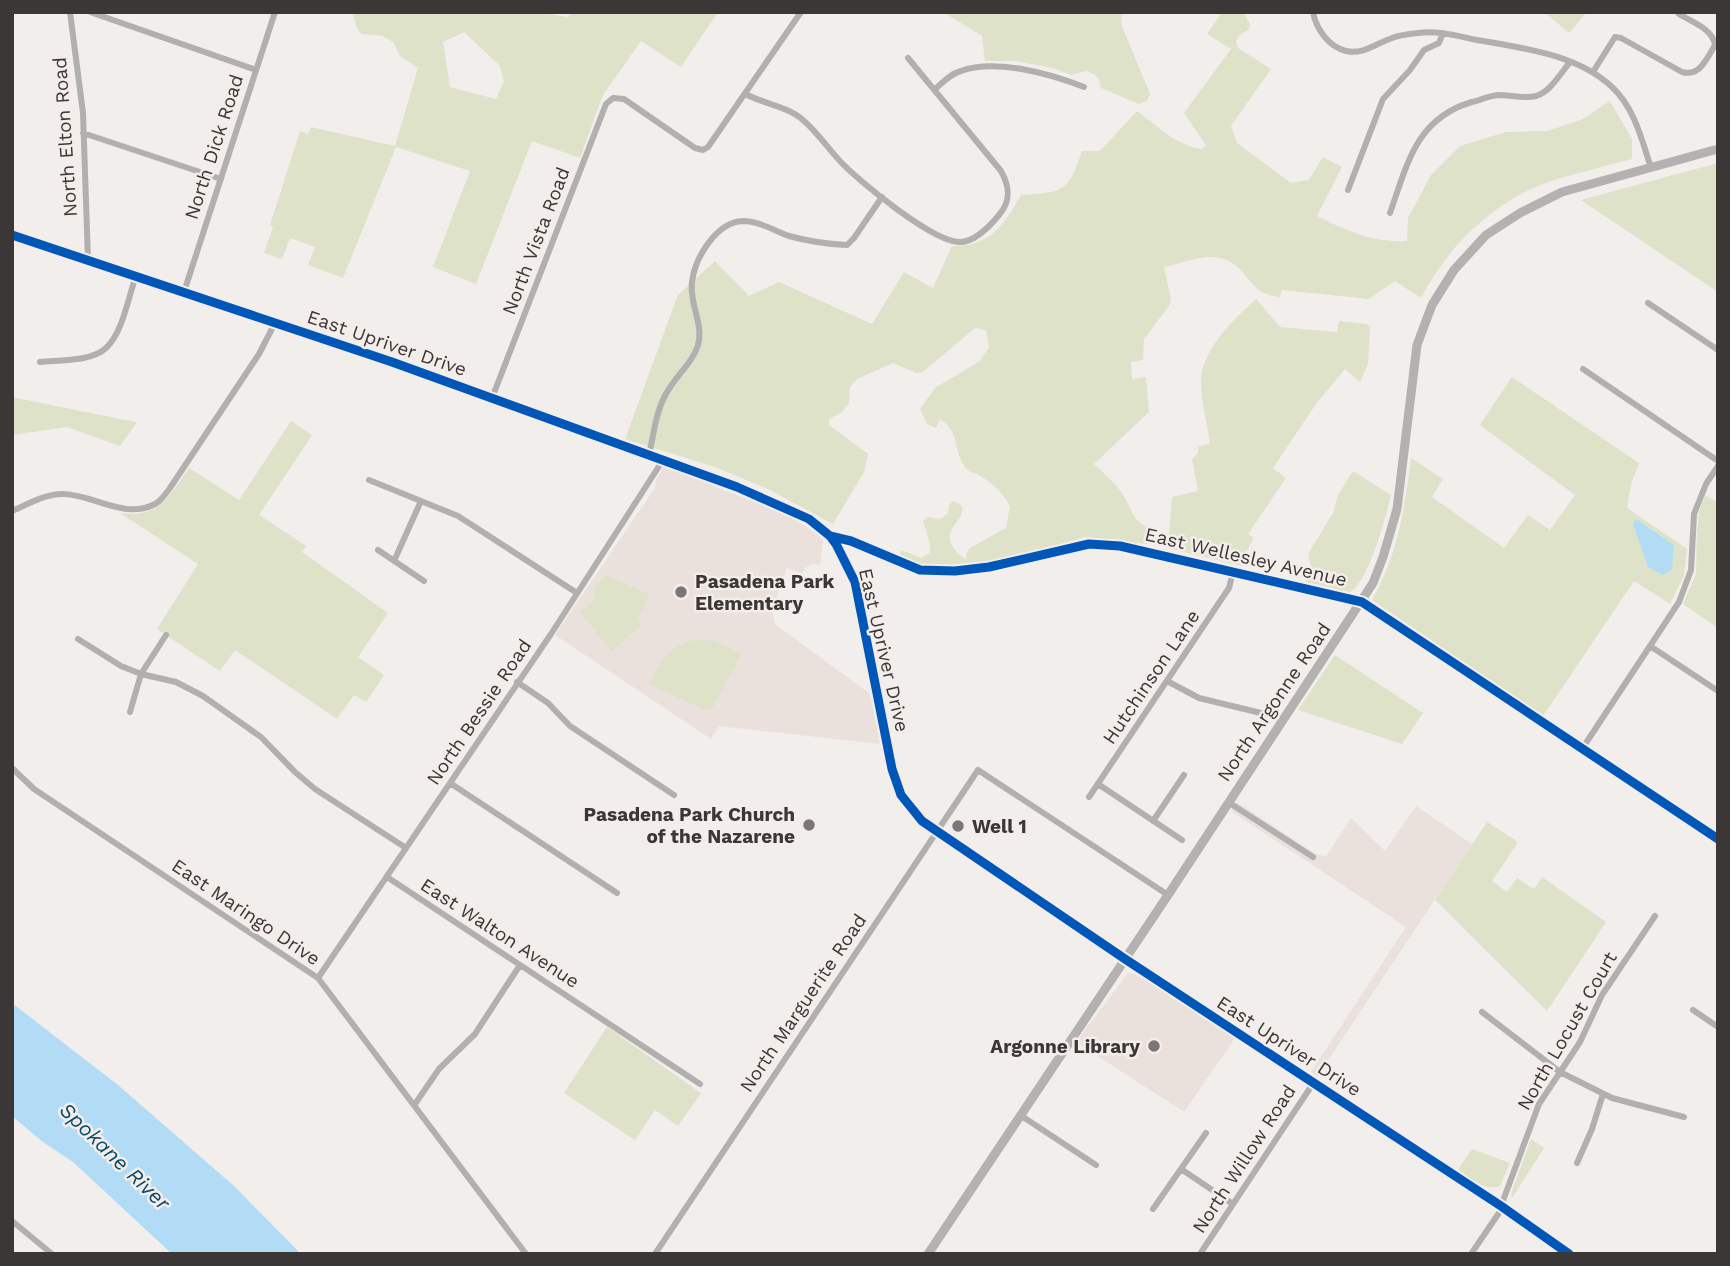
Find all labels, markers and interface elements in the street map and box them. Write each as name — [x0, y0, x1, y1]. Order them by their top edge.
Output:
street label: North Elton Road — [48, 56, 82, 218]
street label: North Dick Road — [180, 72, 248, 222]
street label: North Vista Road — [497, 164, 575, 318]
street label: East Upriver Drive — [304, 305, 470, 381]
street label: East Wellesley Avenue — [1143, 523, 1349, 591]
street label: East Upriver Drive — [854, 566, 914, 734]
place label: Pasadena Park Elementary — [695, 570, 835, 615]
marker: Pasadena Park Elementary — [673, 584, 689, 600]
street label: Hutchinson Lane — [1098, 605, 1204, 749]
street label: North Argonne Road — [1212, 618, 1336, 786]
street label: North Bessie Road — [422, 635, 536, 789]
place label: Pasadena Park Church of the Nazarene — [583, 803, 795, 848]
place label: Well 1 — [972, 815, 1027, 838]
marker: Pasadena Park Church of the Nazarene — [801, 817, 817, 833]
marker: Well 1 — [950, 818, 966, 834]
street label: East Maringo Drive — [167, 854, 325, 970]
street label: East Walton Avenue — [416, 873, 584, 993]
street label: North Marguerite Road — [735, 909, 871, 1097]
street label: North Locust Court — [1512, 948, 1622, 1114]
street label: East Upriver Drive — [1213, 991, 1365, 1101]
place label: Argonne Library — [990, 1035, 1140, 1058]
marker: Argonne Library — [1146, 1038, 1162, 1054]
street label: North Willow Road — [1187, 1080, 1301, 1238]
water label: Spokane River — [55, 1097, 176, 1216]

